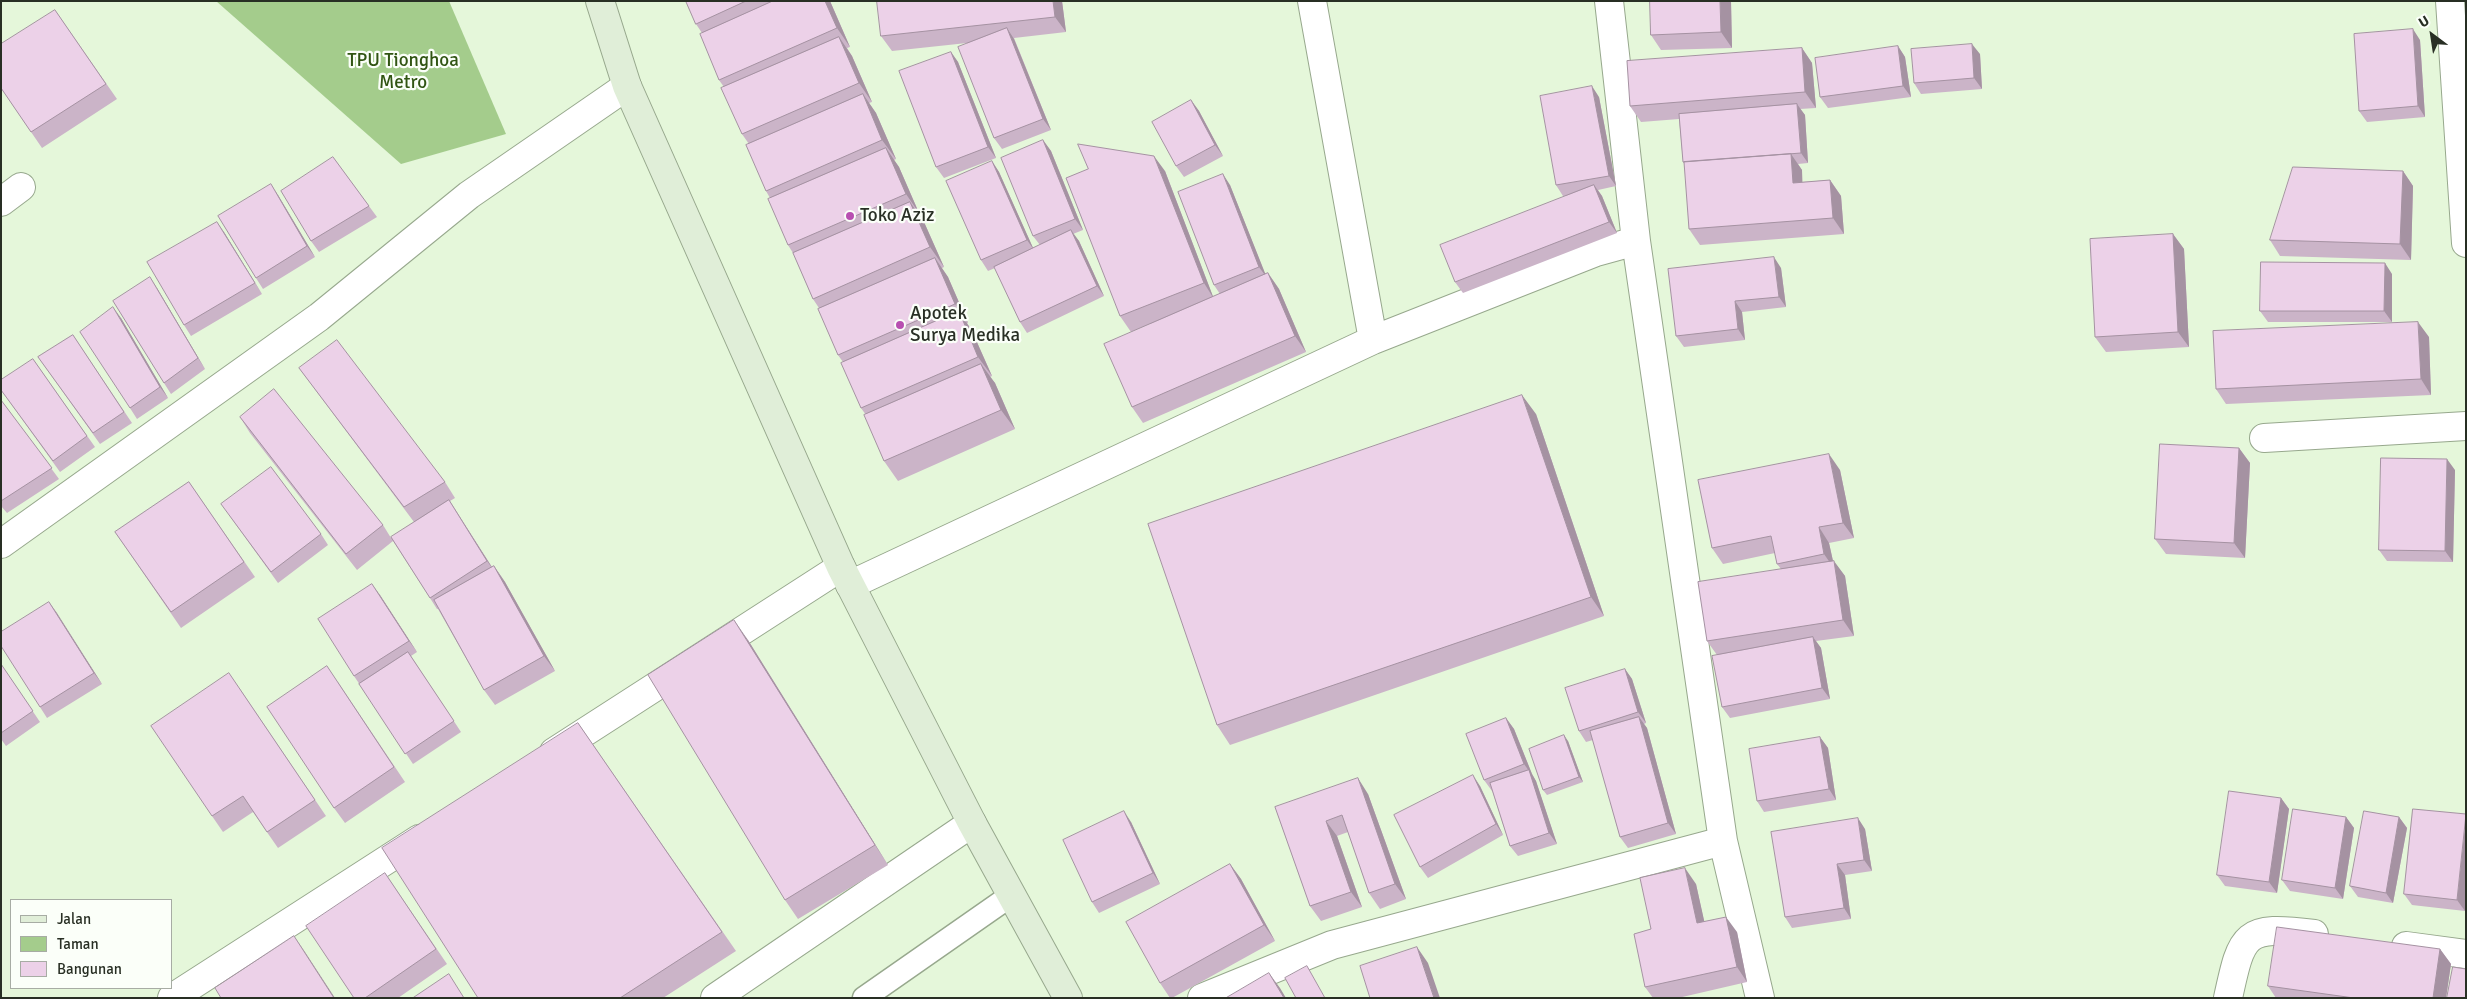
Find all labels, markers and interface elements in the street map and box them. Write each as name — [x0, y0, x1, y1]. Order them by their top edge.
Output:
north arrow — [2407, 10, 2457, 60]
text: U — [2416, 12, 2432, 31]
park label: TPU Tionghoa Metro — [347, 50, 459, 94]
place label: Toko Aziz — [860, 205, 935, 227]
marker: Toko Aziz — [844, 210, 856, 222]
place label: Apotek Surya Medika — [910, 303, 1020, 347]
marker: Apotek Surya Medika — [894, 319, 906, 331]
legend — [10, 899, 172, 989]
text: Jalan — [57, 910, 91, 928]
text: Taman — [57, 935, 99, 953]
text: Bangunan — [57, 960, 122, 978]

